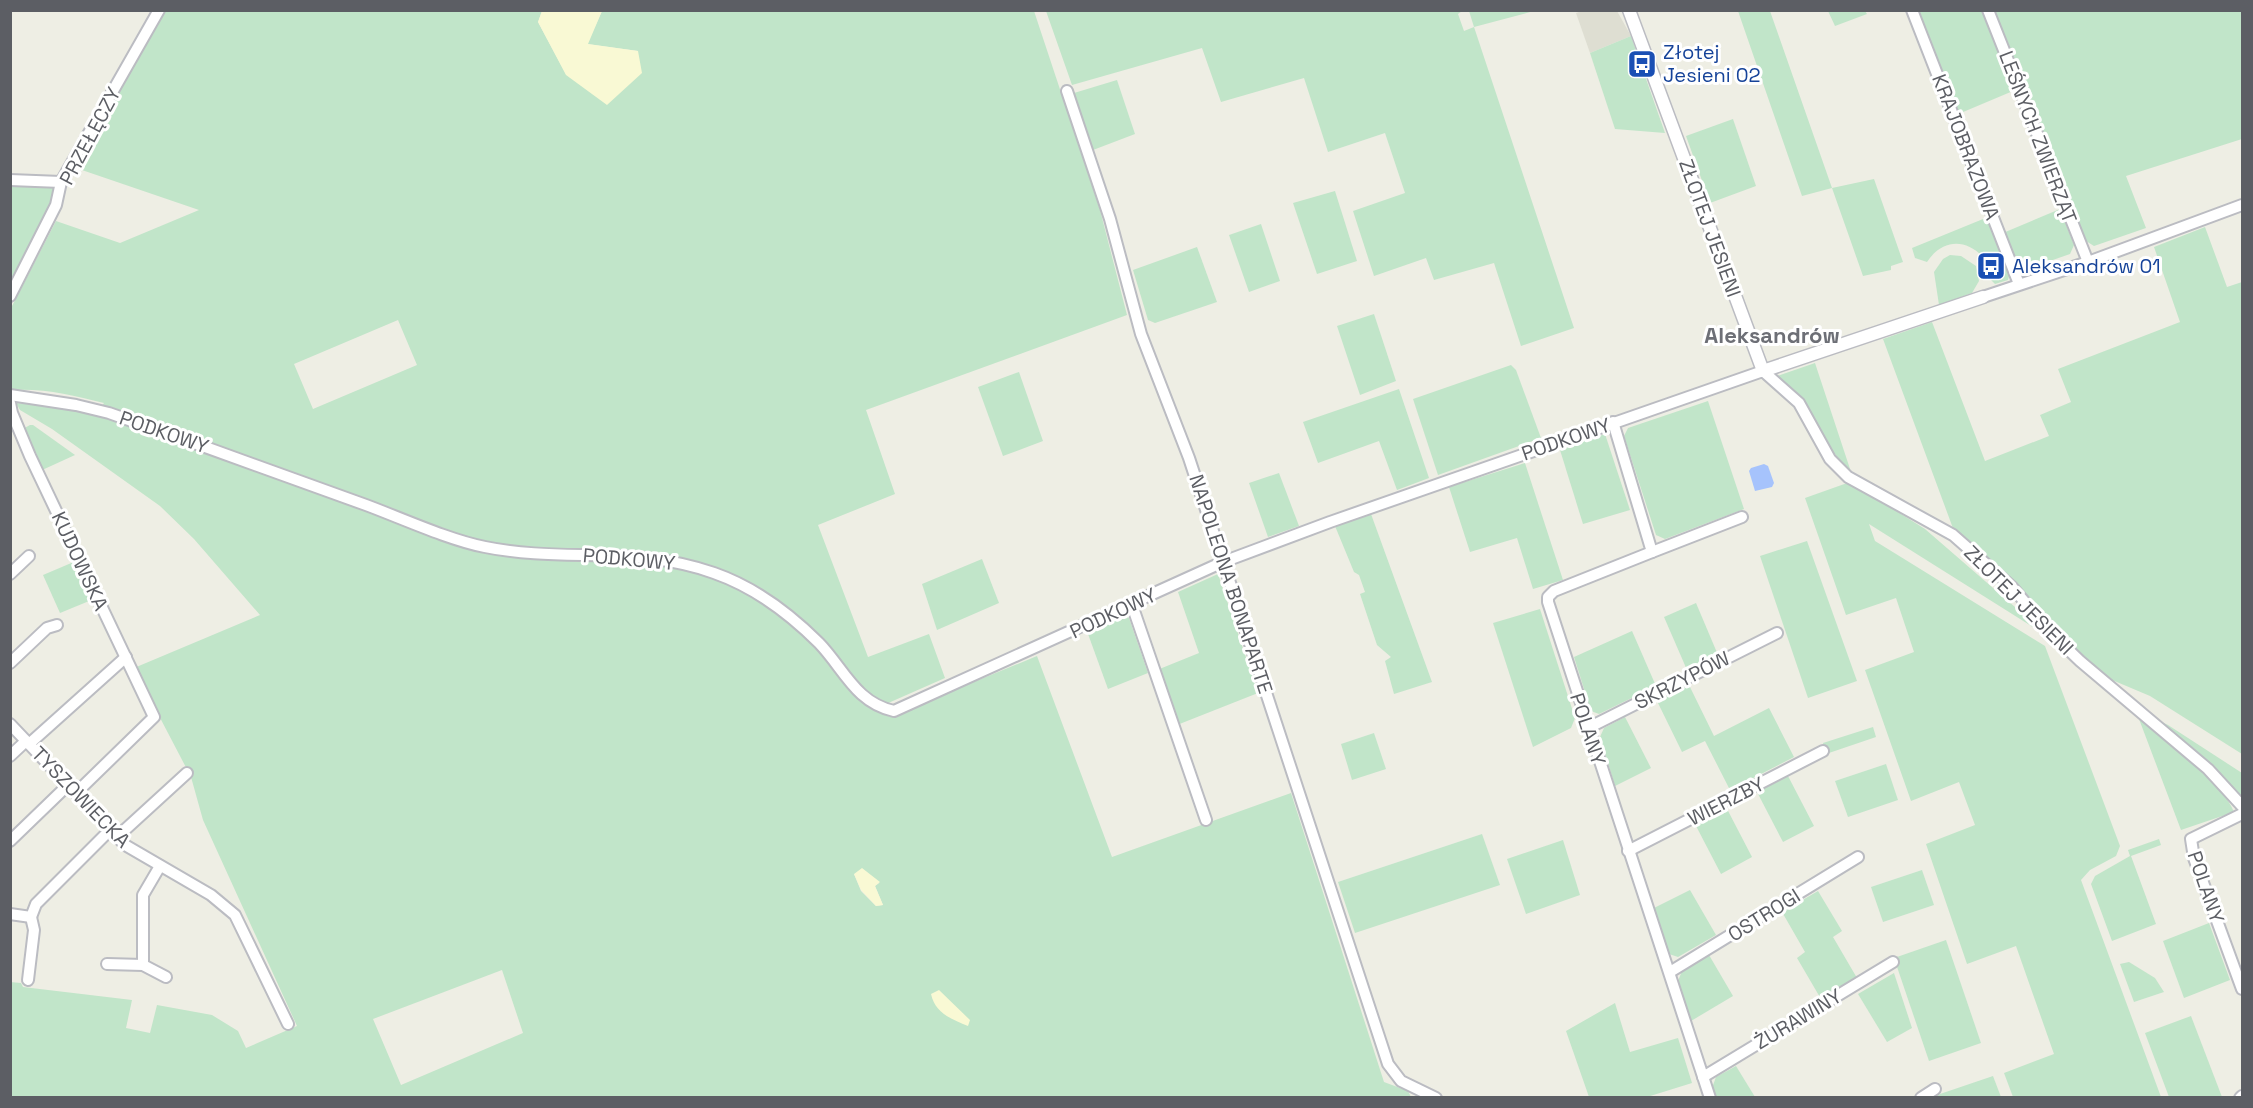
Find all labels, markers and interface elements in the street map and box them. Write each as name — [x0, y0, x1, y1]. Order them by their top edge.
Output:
place label: Złotej Jesieni 02 — [1663, 39, 1761, 88]
street label: LEŚNYCH ZWIERZĄT — [1993, 47, 2083, 227]
bus stop icon: Złotej Jesieni 02 — [1626, 48, 1658, 80]
street label: KRAJOBRAZOWA — [1926, 70, 2006, 224]
street label: PRZEŁĘCZY — [53, 83, 127, 189]
street label: ZŁOTEJ JESIENI — [1673, 155, 1747, 301]
bus stop icon: Aleksandrów 01 — [1975, 250, 2007, 282]
place label: Aleksandrów 01 — [2012, 253, 2161, 279]
district label: Aleksandrów — [1704, 321, 1840, 349]
street label: PODKOWY — [116, 405, 212, 459]
street label: PODKOWY — [1518, 412, 1614, 466]
street label: NAPOLEONA BONAPARTE — [1183, 471, 1279, 697]
street label: KUDOWSKA — [46, 507, 114, 615]
street label: ZŁOTEJ JESIENI — [1959, 540, 2079, 660]
street label: PODKOWY — [582, 542, 676, 576]
street label: PODKOWY — [1065, 582, 1161, 644]
street label: SKRZYPÓW — [1630, 645, 1734, 715]
street label: POLANY — [1564, 690, 1612, 768]
street label: TYSZOWIECKA — [26, 741, 136, 854]
street label: WIERZBY — [1683, 771, 1769, 831]
street label: POLANY — [2182, 848, 2230, 926]
street label: OSTROGI — [1723, 883, 1805, 947]
street label: ŻURAWINY — [1750, 983, 1846, 1055]

